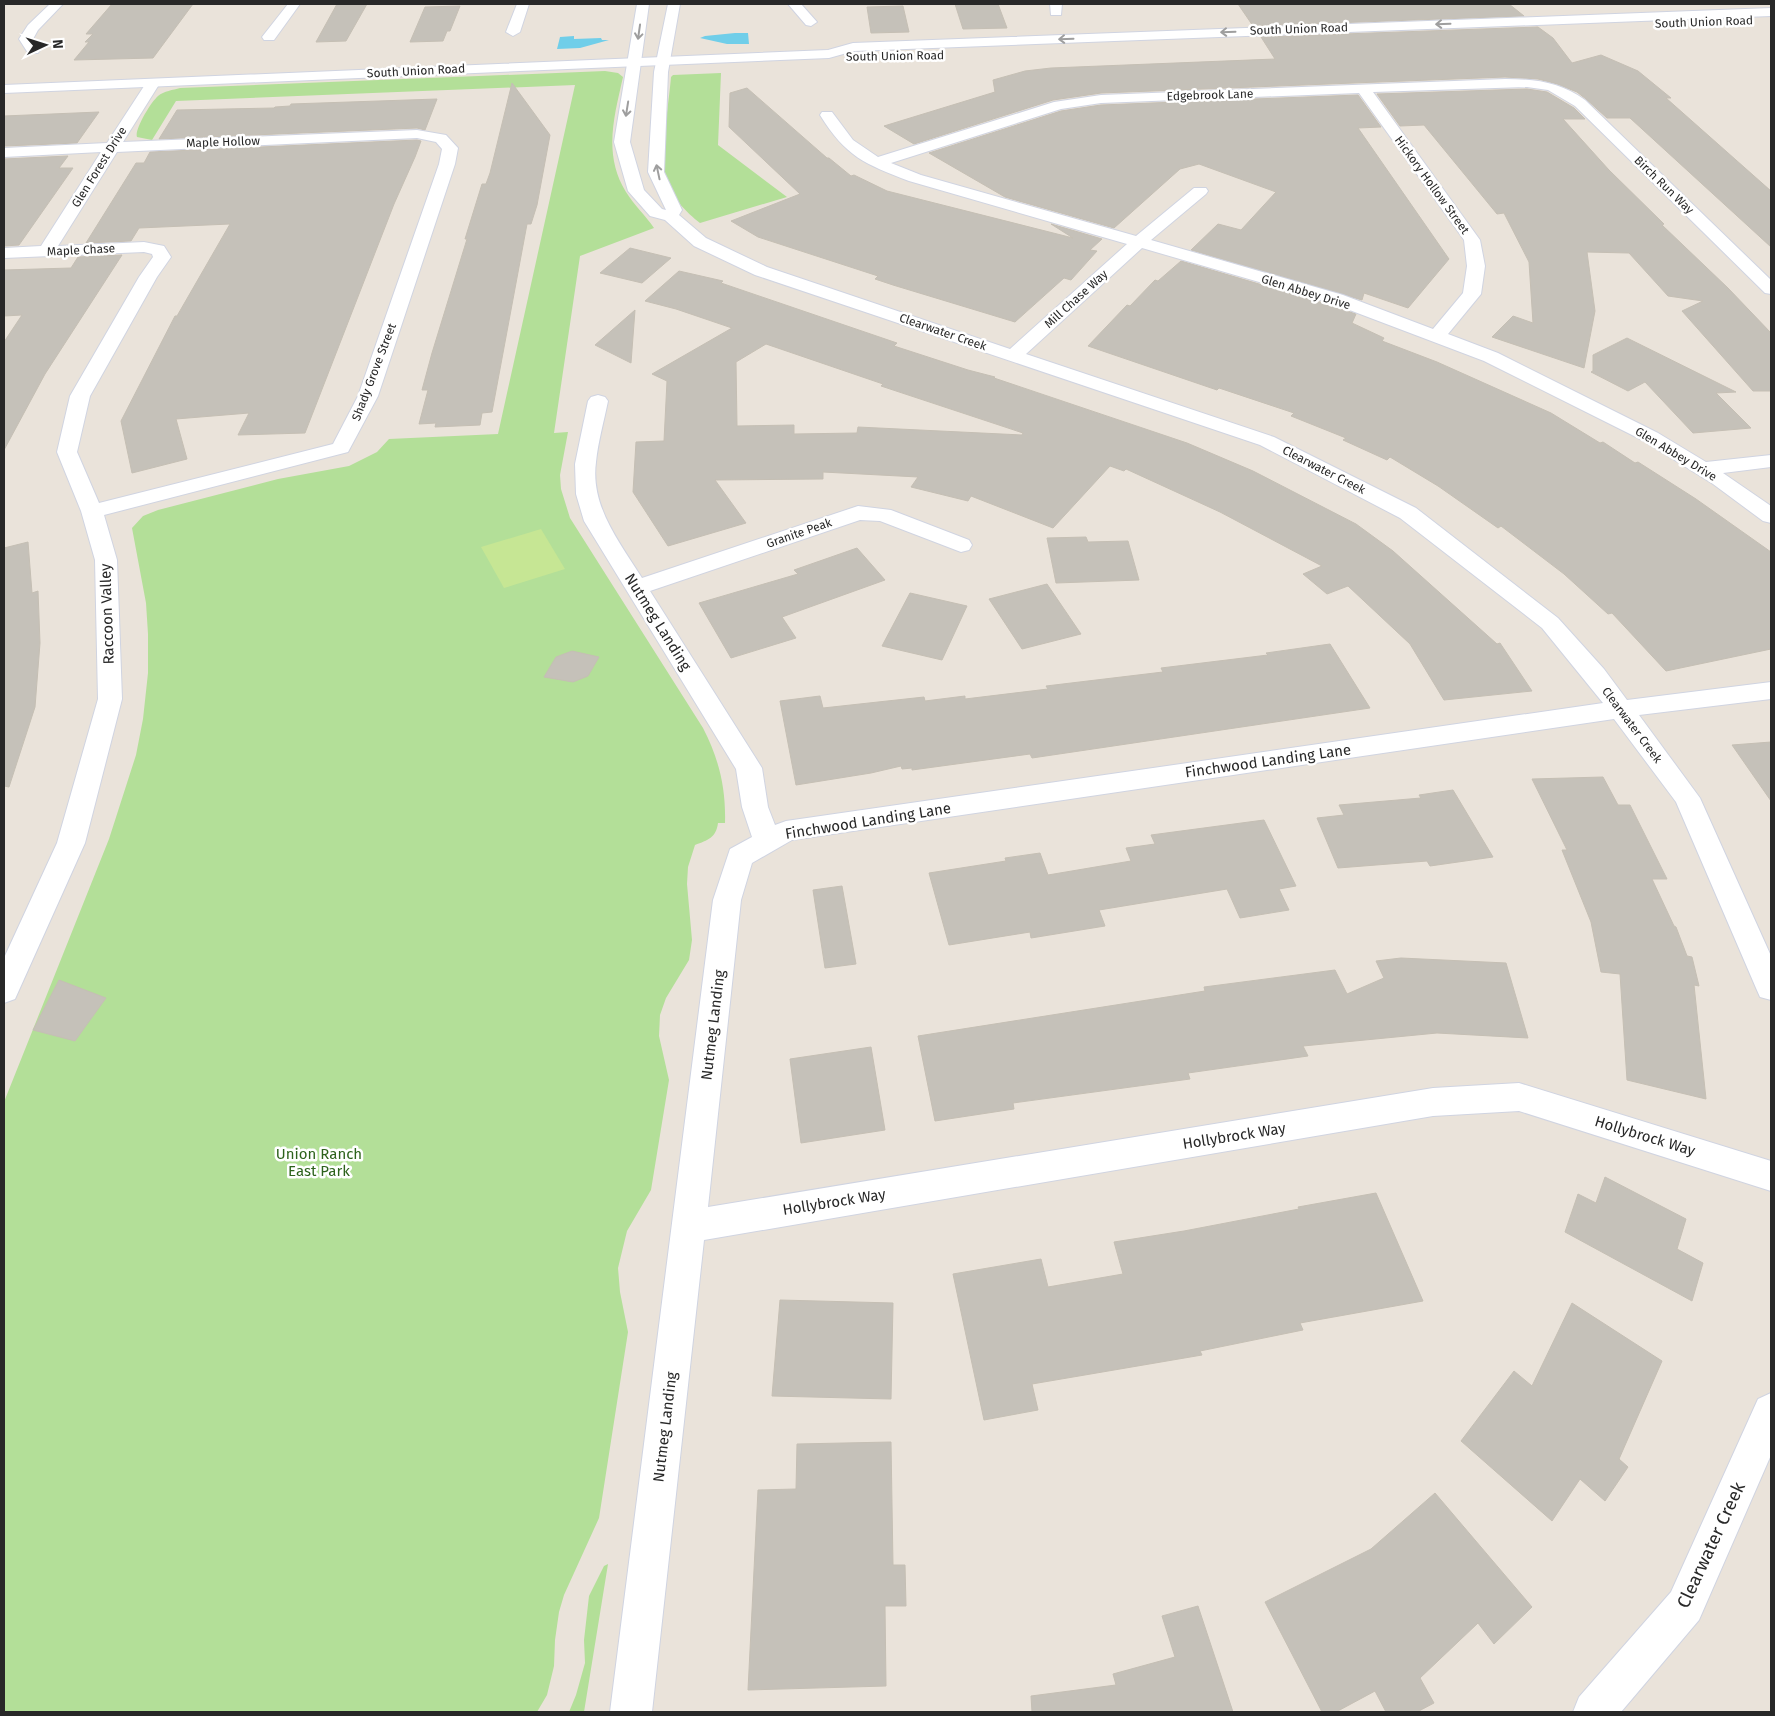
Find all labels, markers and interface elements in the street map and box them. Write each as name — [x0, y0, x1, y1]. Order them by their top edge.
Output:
street label: South Union Road — [1655, 13, 1753, 31]
one-way arrow — [1435, 19, 1451, 29]
north arrow — [20, 20, 70, 70]
street label: South Union Road — [1250, 20, 1348, 38]
one-way arrow — [634, 24, 644, 40]
one-way arrow — [1220, 27, 1236, 37]
one-way arrow — [1058, 35, 1074, 44]
text: N — [49, 39, 66, 49]
street label: South Union Road — [846, 48, 944, 64]
street label: South Union Road — [367, 61, 465, 81]
street label: Edgebrook Lane — [1166, 86, 1254, 104]
one-way arrow — [622, 101, 632, 117]
street label: Glen Forest Drive — [69, 124, 129, 210]
street label: Hickory Hollow Street — [1392, 133, 1473, 237]
street label: Maple Hollow — [186, 134, 261, 150]
street label: Birch Run Way — [1631, 153, 1697, 217]
one-way arrow — [653, 164, 662, 180]
street label: Maple Chase — [47, 241, 115, 259]
street label: Mill Chase Way — [1042, 267, 1111, 331]
street label: Glen Abbey Drive — [1260, 272, 1352, 312]
street label: Clearwater Creek — [898, 311, 989, 354]
street label: Shady Grove Street — [349, 321, 399, 423]
street label: Glen Abbey Drive — [1633, 424, 1719, 484]
street label: Clearwater Creek — [1280, 443, 1369, 497]
street label: Granite Peak — [764, 515, 834, 551]
street label: Raccoon Valley — [96, 563, 118, 665]
street label: Nutmeg Landing — [621, 570, 695, 674]
street label: Clearwater Creek — [1599, 684, 1666, 766]
street label: Finchwood Landing Lane — [1184, 740, 1352, 782]
street label: Finchwood Landing Lane — [784, 799, 952, 843]
street label: Nutmeg Landing — [697, 968, 729, 1081]
street label: Hollybrock Way — [1593, 1112, 1698, 1160]
street label: Hollybrock Way — [1181, 1119, 1287, 1153]
park label: Union Ranch East Park — [276, 1145, 362, 1180]
street label: Hollybrock Way — [781, 1185, 887, 1219]
street label: Nutmeg Landing — [649, 1370, 681, 1483]
street label: Clearwater Creek — [1672, 1478, 1750, 1612]

